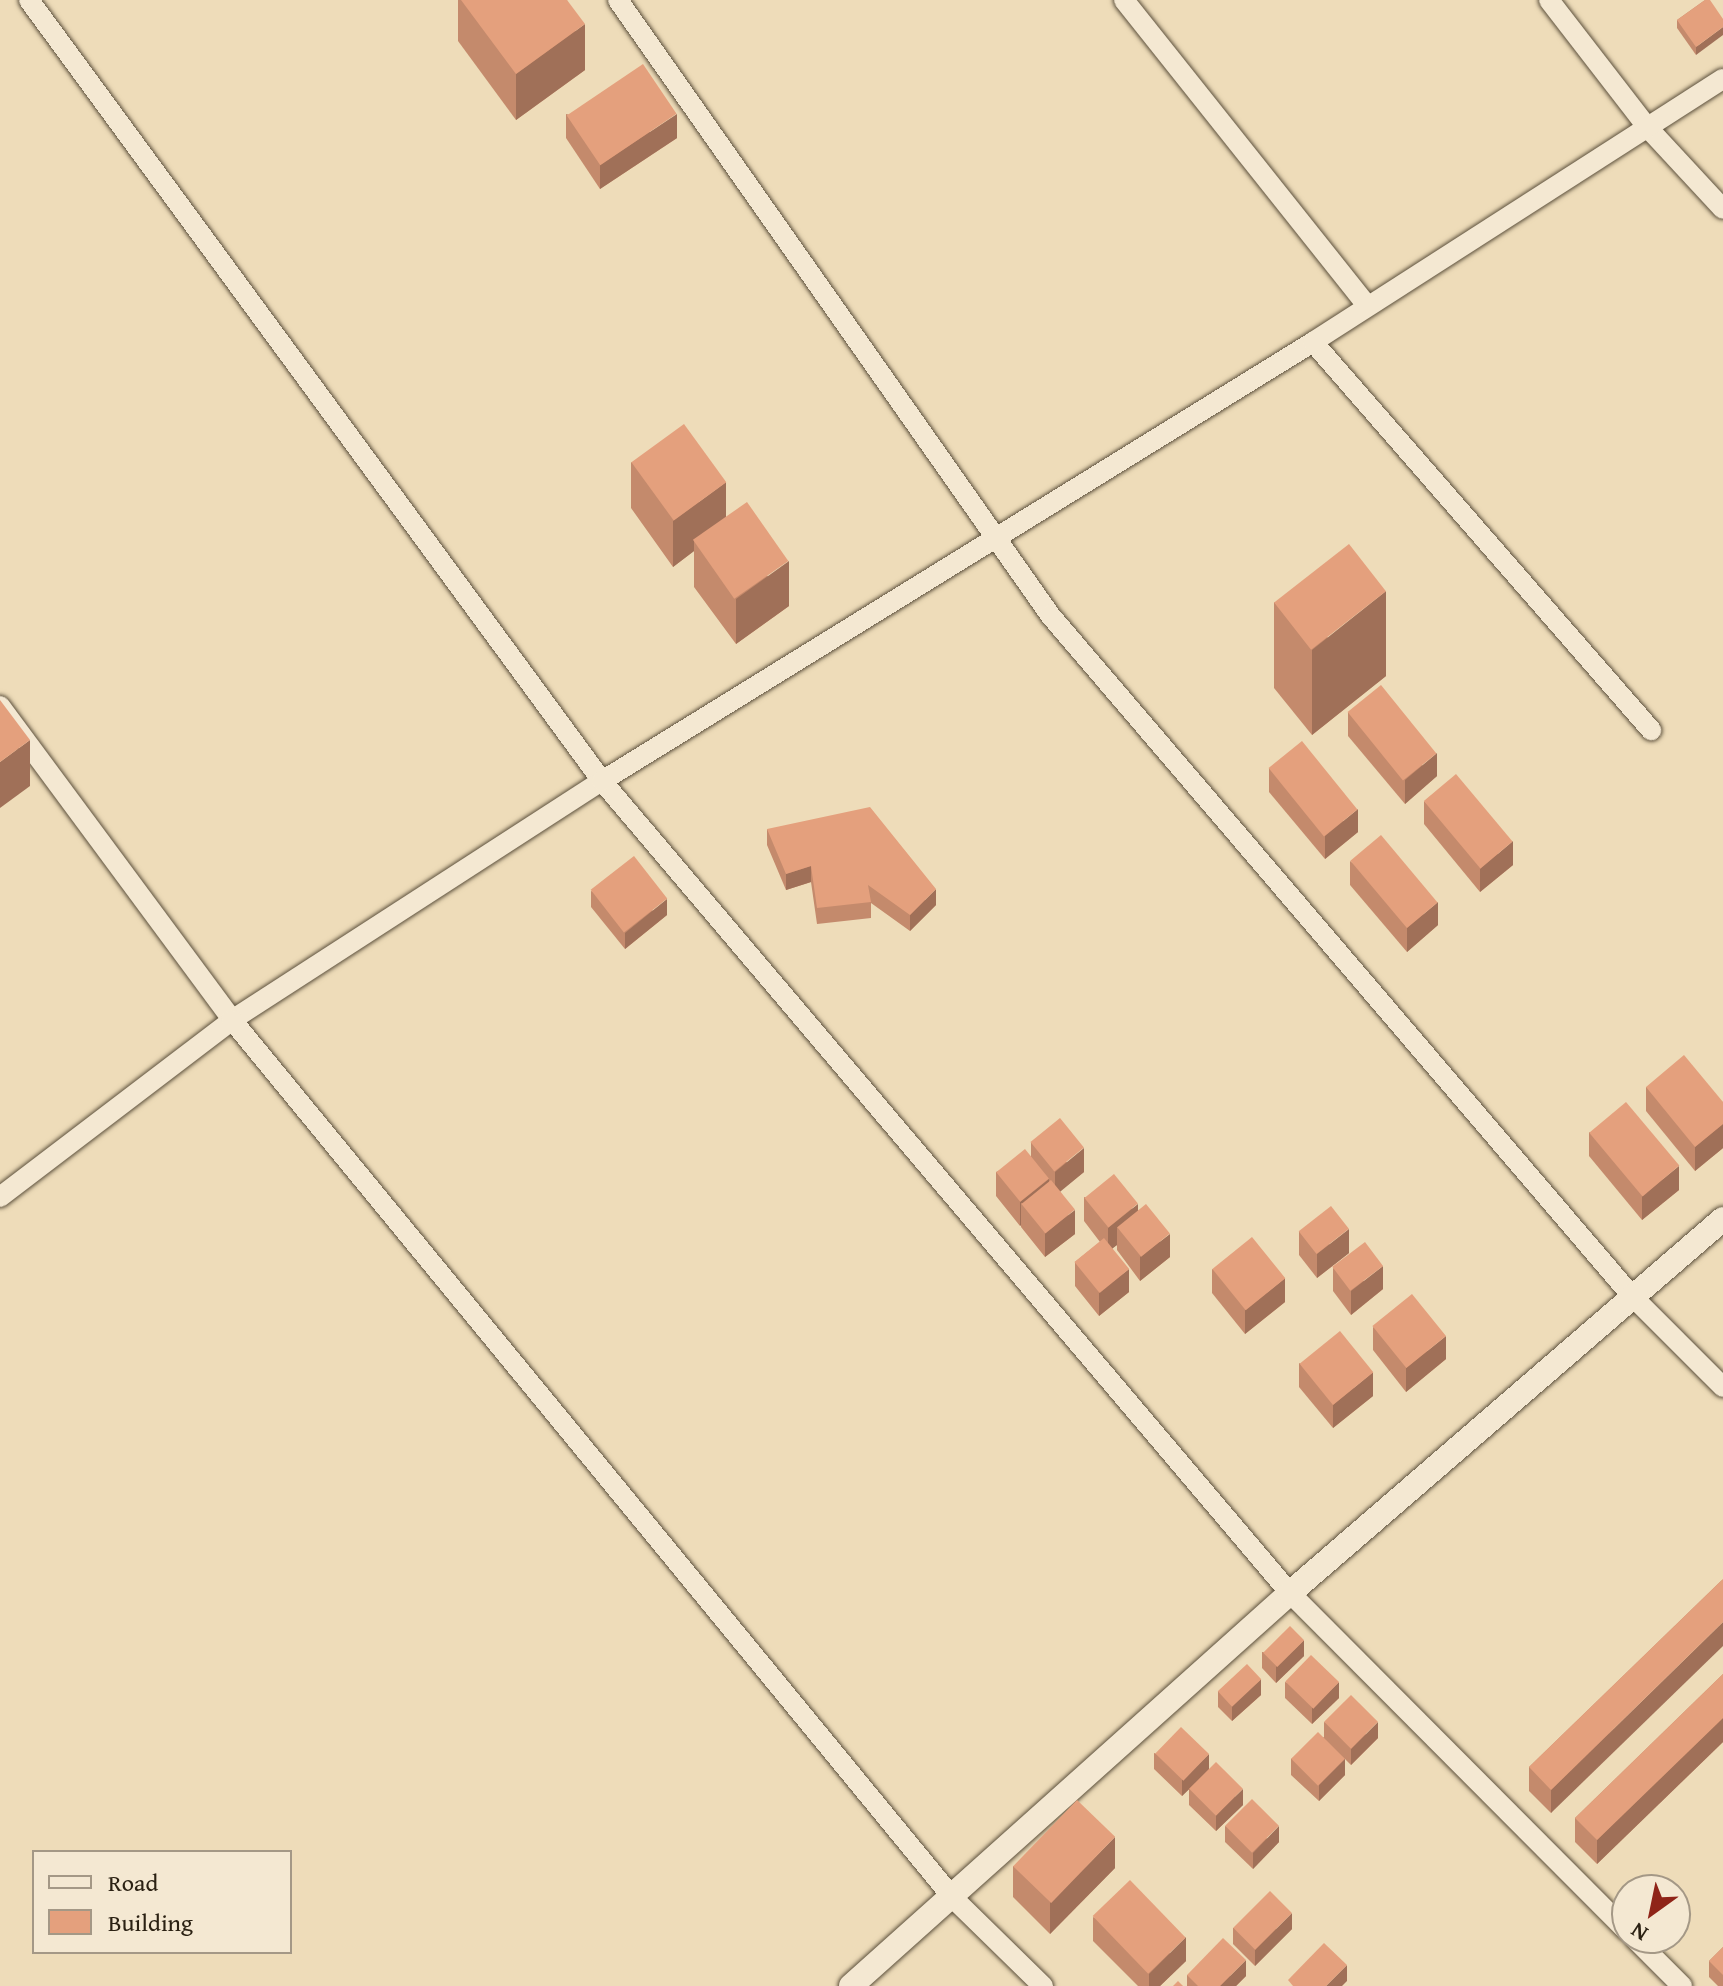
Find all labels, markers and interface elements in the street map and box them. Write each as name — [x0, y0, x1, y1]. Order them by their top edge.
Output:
legend — [32, 1850, 292, 1954]
text: Road — [108, 1865, 158, 1900]
north arrow — [1611, 1874, 1691, 1954]
text: Building — [108, 1905, 193, 1940]
text: N — [1624, 1915, 1654, 1950]

